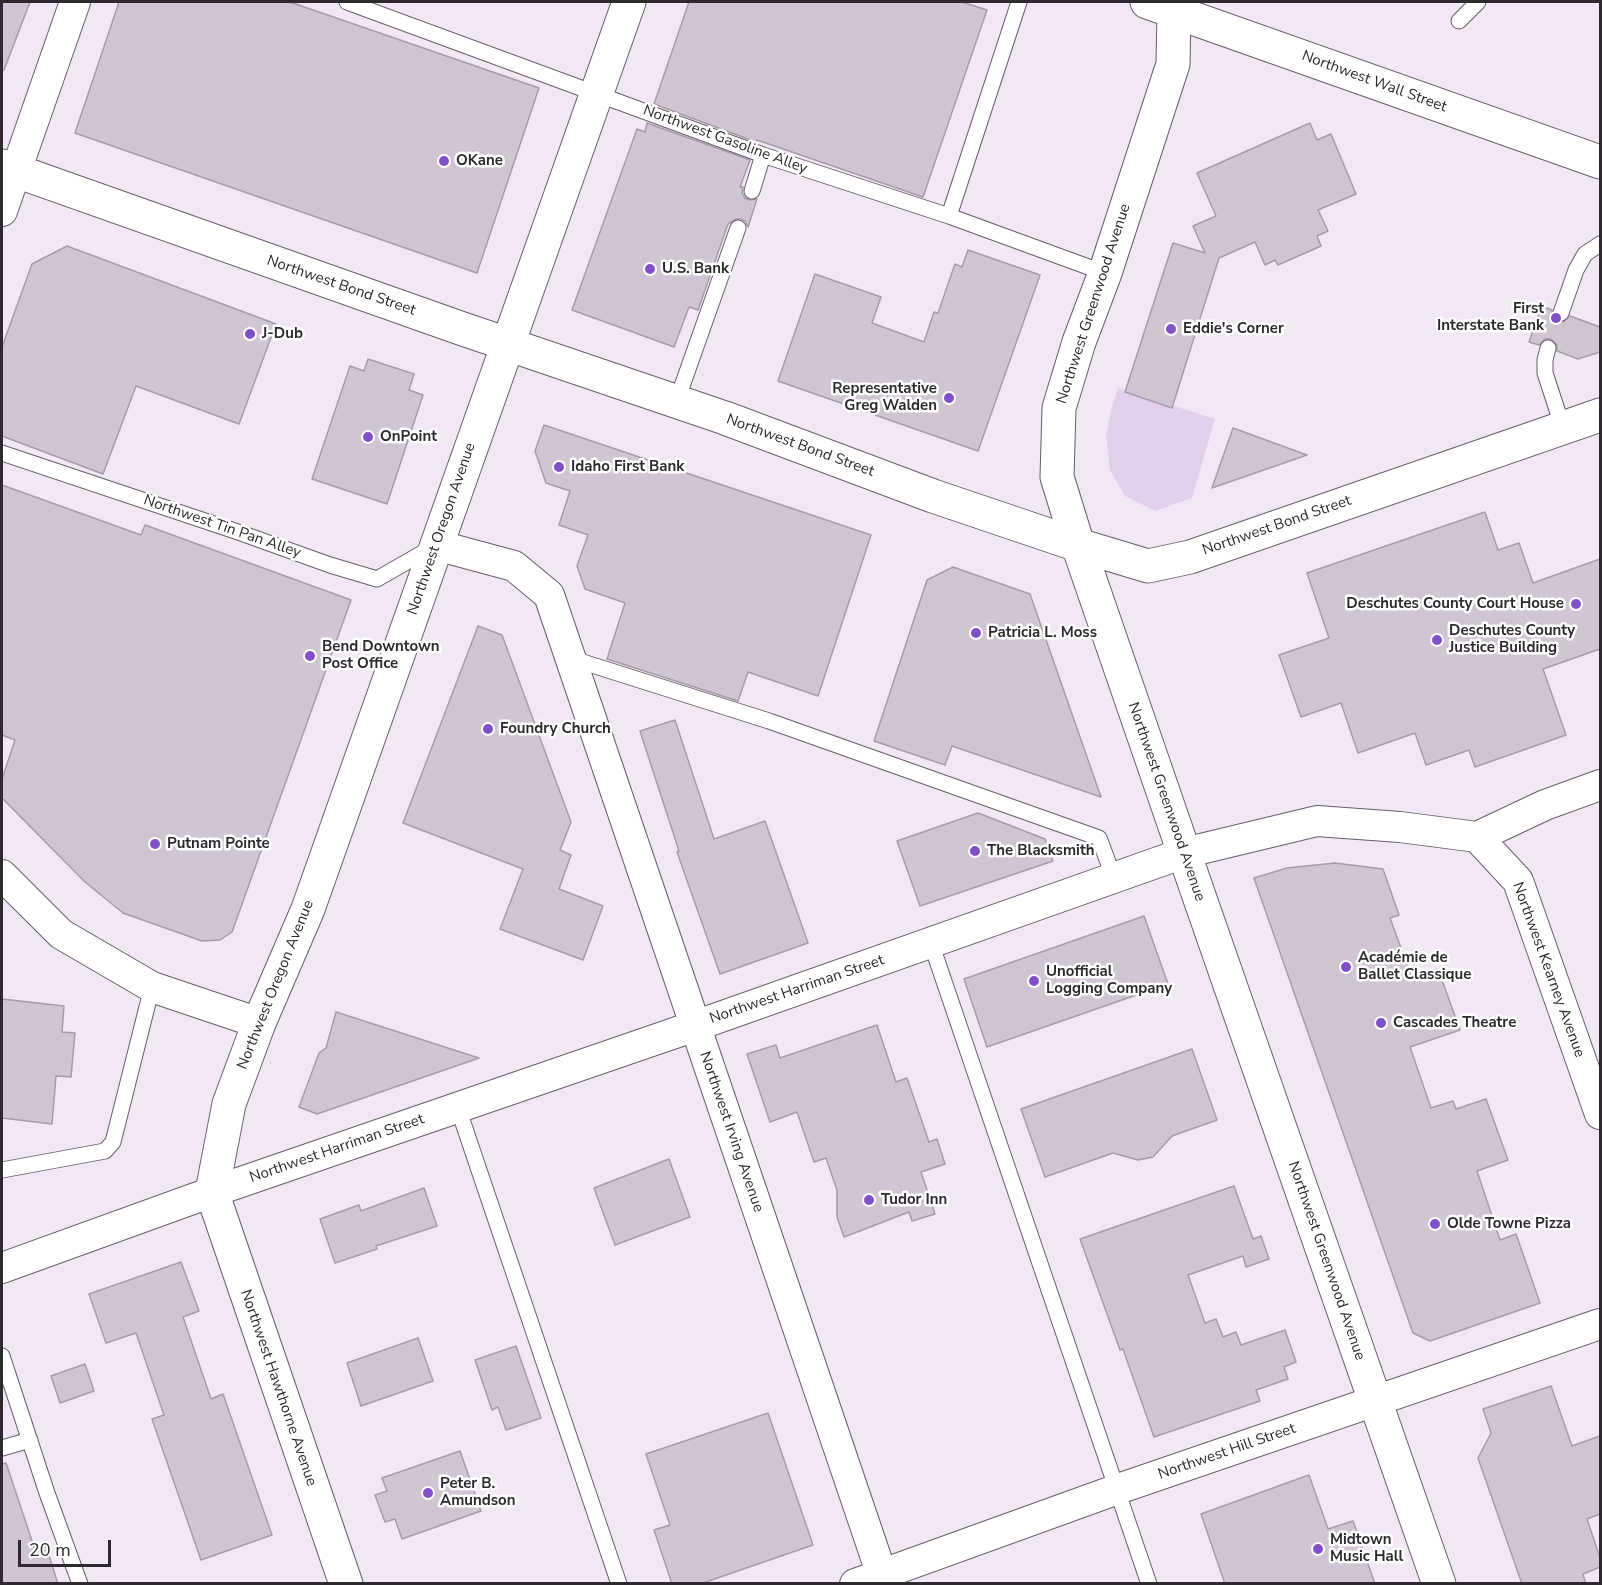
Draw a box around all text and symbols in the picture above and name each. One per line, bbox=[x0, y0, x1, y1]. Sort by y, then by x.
street label: Northwest Wall Street bbox=[1299, 47, 1449, 117]
street label: Northwest Gasoline Alley bbox=[640, 102, 810, 178]
place label: OKane bbox=[456, 152, 503, 170]
marker: OKane bbox=[437, 154, 451, 168]
street label: Northwest Greenwood Avenue bbox=[1053, 202, 1135, 406]
street label: Northwest Bond Street bbox=[264, 252, 418, 320]
place label: U.S. Bank bbox=[662, 260, 729, 278]
marker: U.S. Bank bbox=[643, 262, 657, 276]
place label: First Interstate Bank bbox=[1437, 300, 1544, 335]
marker: First Interstate Bank bbox=[1549, 311, 1563, 325]
place label: Eddie's Corner bbox=[1183, 320, 1284, 338]
marker: Eddie's Corner bbox=[1164, 322, 1178, 336]
place label: J-Dub bbox=[262, 325, 303, 343]
marker: J-Dub bbox=[243, 327, 257, 341]
place label: Representative Greg Walden bbox=[832, 380, 937, 415]
marker: Representative Greg Walden bbox=[942, 391, 956, 405]
street label: Northwest Bond Street bbox=[724, 411, 876, 481]
place label: OnPoint bbox=[380, 428, 437, 446]
marker: OnPoint bbox=[361, 430, 375, 444]
street label: Northwest Oregon Avenue bbox=[404, 441, 480, 617]
place label: Idaho First Bank bbox=[571, 458, 684, 476]
marker: Idaho First Bank bbox=[552, 460, 566, 474]
street label: Northwest Tin Pan Alley bbox=[141, 492, 303, 562]
street label: Northwest Bond Street bbox=[1200, 492, 1354, 560]
place label: Deschutes County Court House bbox=[1346, 595, 1564, 613]
marker: Deschutes County Court House bbox=[1569, 597, 1583, 611]
place label: Deschutes County Justice Building bbox=[1449, 622, 1575, 657]
place label: Patricia L. Moss bbox=[988, 624, 1097, 642]
marker: Patricia L. Moss bbox=[969, 626, 983, 640]
marker: Deschutes County Justice Building bbox=[1430, 633, 1444, 647]
place label: Bend Downtown Post Office bbox=[322, 638, 440, 673]
marker: Bend Downtown Post Office bbox=[303, 649, 317, 663]
street label: Northwest Greenwood Avenue bbox=[1123, 700, 1209, 904]
place label: Foundry Church bbox=[500, 720, 611, 738]
marker: Foundry Church bbox=[481, 722, 495, 736]
place label: Putnam Pointe bbox=[167, 835, 270, 853]
marker: Putnam Pointe bbox=[148, 837, 162, 851]
place label: The Blacksmith bbox=[987, 842, 1094, 860]
marker: The Blacksmith bbox=[968, 844, 982, 858]
street label: Northwest Kearney Avenue bbox=[1508, 880, 1588, 1060]
street label: Northwest Oregon Avenue bbox=[234, 898, 318, 1072]
place label: Académie de Ballet Classique bbox=[1358, 949, 1471, 984]
street label: Northwest Harriman Street bbox=[707, 952, 887, 1028]
marker: Académie de Ballet Classique bbox=[1339, 960, 1353, 974]
place label: Unofficial Logging Company bbox=[1046, 963, 1172, 998]
marker: Unofficial Logging Company bbox=[1027, 974, 1041, 988]
place label: Cascades Theatre bbox=[1393, 1014, 1516, 1032]
marker: Cascades Theatre bbox=[1374, 1016, 1388, 1030]
street label: Northwest Irving Avenue bbox=[695, 1049, 767, 1215]
street label: Northwest Harriman Street bbox=[247, 1111, 427, 1187]
street label: Northwest Greenwood Avenue bbox=[1283, 1159, 1369, 1363]
place label: Tudor Inn bbox=[881, 1191, 947, 1209]
marker: Tudor Inn bbox=[862, 1193, 876, 1207]
place label: Olde Towne Pizza bbox=[1447, 1215, 1571, 1233]
marker: Olde Towne Pizza bbox=[1428, 1217, 1442, 1231]
street label: Northwest Hawthorne Avenue bbox=[236, 1287, 320, 1489]
street label: Northwest Hill Street bbox=[1156, 1420, 1298, 1484]
place label: Peter B. Amundson bbox=[440, 1475, 516, 1510]
marker: Peter B. Amundson bbox=[421, 1486, 435, 1500]
scale bar bbox=[21, 1528, 114, 1566]
place label: Midtown Music Hall bbox=[1330, 1531, 1403, 1566]
text: 20 m bbox=[29, 1538, 71, 1562]
marker: Midtown Music Hall bbox=[1311, 1542, 1325, 1556]

